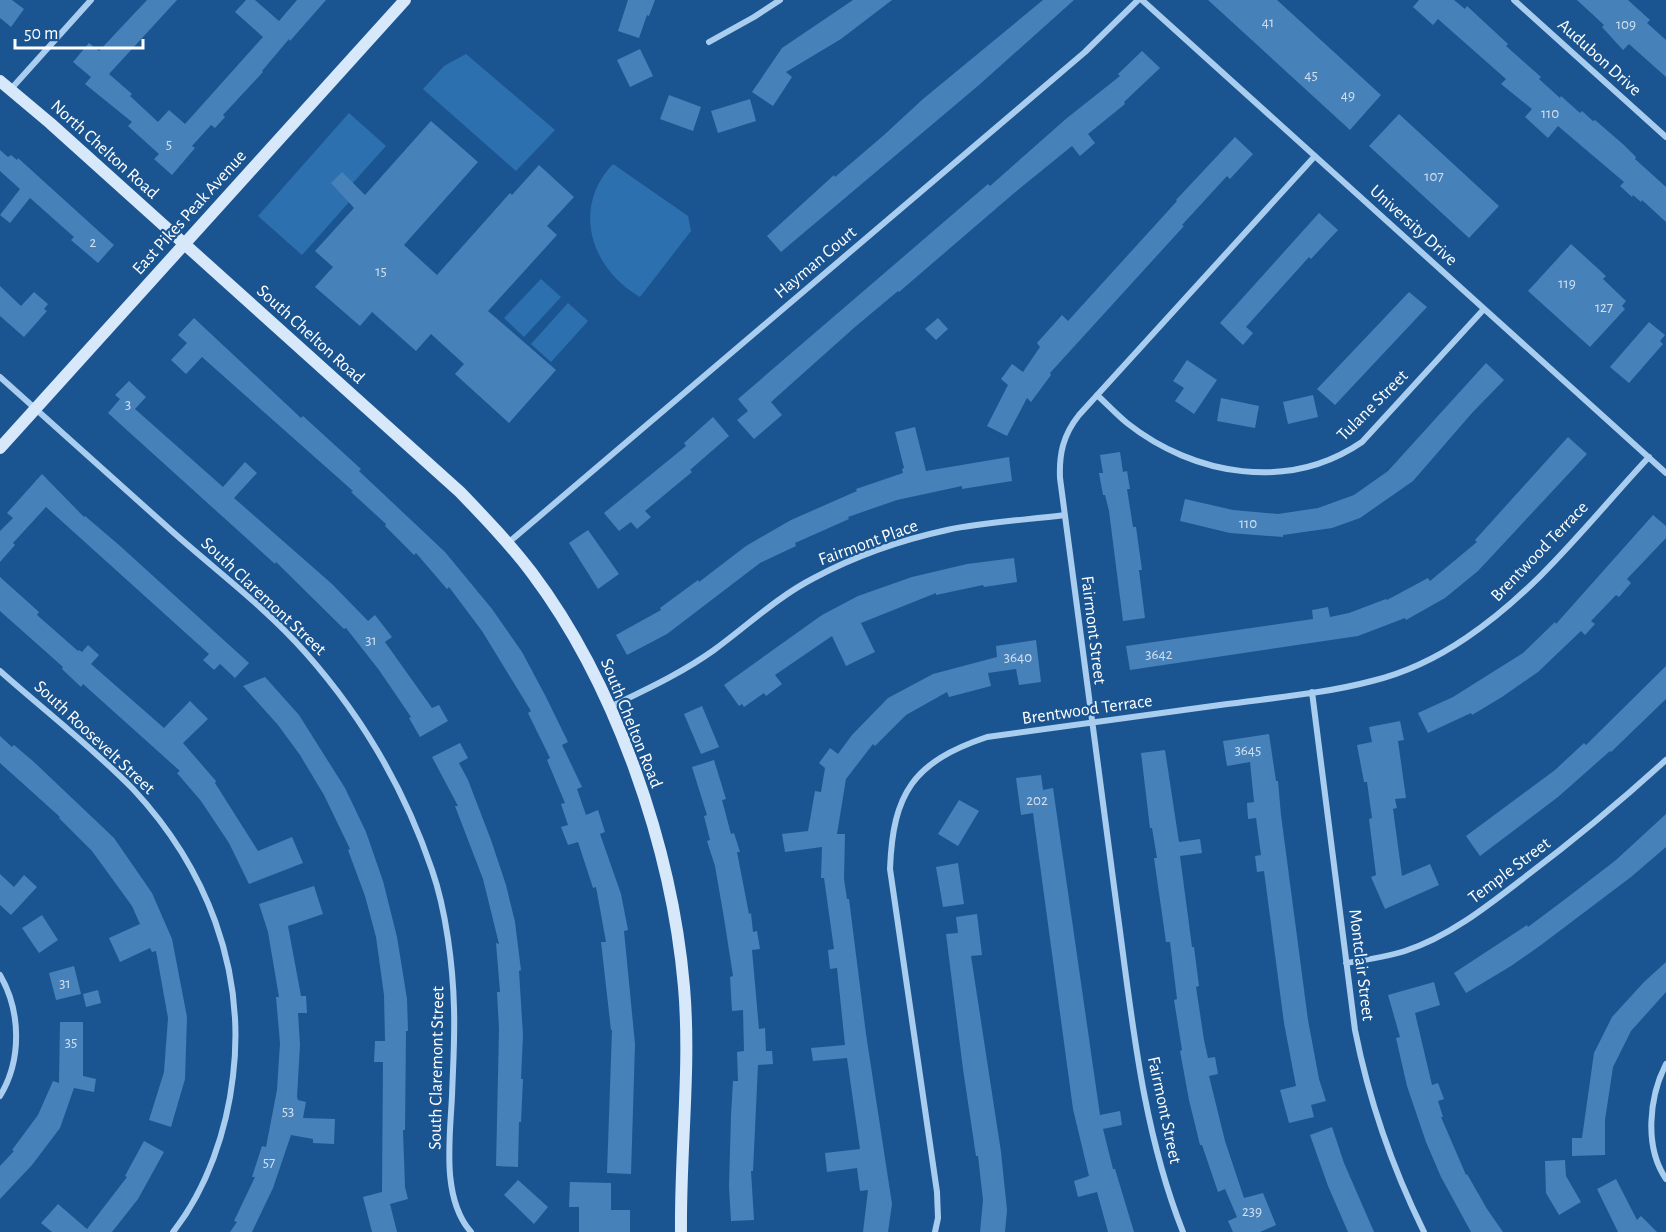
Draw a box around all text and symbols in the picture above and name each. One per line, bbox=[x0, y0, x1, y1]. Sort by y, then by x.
scale bar bbox=[15, 12, 142, 50]
house number: 41 bbox=[1262, 15, 1274, 30]
street label: Audubon Drive bbox=[1554, 16, 1644, 100]
house number: 109 bbox=[1616, 17, 1636, 32]
text: 50 m bbox=[24, 25, 58, 43]
house number: 45 bbox=[1304, 68, 1318, 83]
house number: 49 bbox=[1341, 88, 1355, 103]
street label: North Chelton Road bbox=[47, 97, 162, 203]
house number: 110 bbox=[1541, 106, 1559, 121]
house number: 5 bbox=[166, 137, 172, 152]
street label: East Pikes Peak Avenue bbox=[129, 147, 250, 278]
house number: 107 bbox=[1424, 169, 1444, 184]
street label: University Drive bbox=[1366, 182, 1461, 270]
street label: Hayman Court bbox=[771, 223, 860, 302]
house number: 2 bbox=[90, 235, 97, 250]
house number: 15 bbox=[375, 264, 387, 279]
house number: 119 bbox=[1558, 276, 1576, 291]
street label: South Chelton Road bbox=[253, 282, 368, 388]
house number: 127 bbox=[1595, 300, 1613, 315]
street label: Tulane Street bbox=[1334, 367, 1412, 445]
house number: 3 bbox=[125, 397, 131, 412]
street label: Brentwood Terrace bbox=[1488, 498, 1592, 605]
house number: 110 bbox=[1239, 516, 1257, 531]
street label: Fairmont Place bbox=[816, 517, 920, 569]
street label: South Claremont Street bbox=[197, 534, 329, 659]
street label: Fairmont Street bbox=[1077, 575, 1109, 686]
house number: 31 bbox=[365, 633, 377, 648]
house number: 3642 bbox=[1145, 647, 1173, 662]
house number: 3640 bbox=[1004, 650, 1032, 665]
street label: South Chelton Road bbox=[597, 656, 665, 791]
street label: South Roosevelt Street bbox=[31, 677, 158, 798]
street label: Brentwood Terrace bbox=[1021, 692, 1153, 728]
house number: 3645 bbox=[1235, 743, 1261, 758]
house number: 202 bbox=[1026, 793, 1048, 808]
street label: Temple Street bbox=[1465, 834, 1554, 907]
street label: Montclair Street bbox=[1345, 908, 1377, 1022]
house number: 31 bbox=[59, 976, 71, 991]
street label: South Claremont Street bbox=[427, 986, 447, 1150]
house number: 35 bbox=[65, 1035, 77, 1050]
street label: Fairmont Street bbox=[1144, 1055, 1184, 1166]
house number: 53 bbox=[282, 1104, 294, 1119]
house number: 57 bbox=[263, 1155, 275, 1170]
house number: 239 bbox=[1242, 1204, 1262, 1219]

